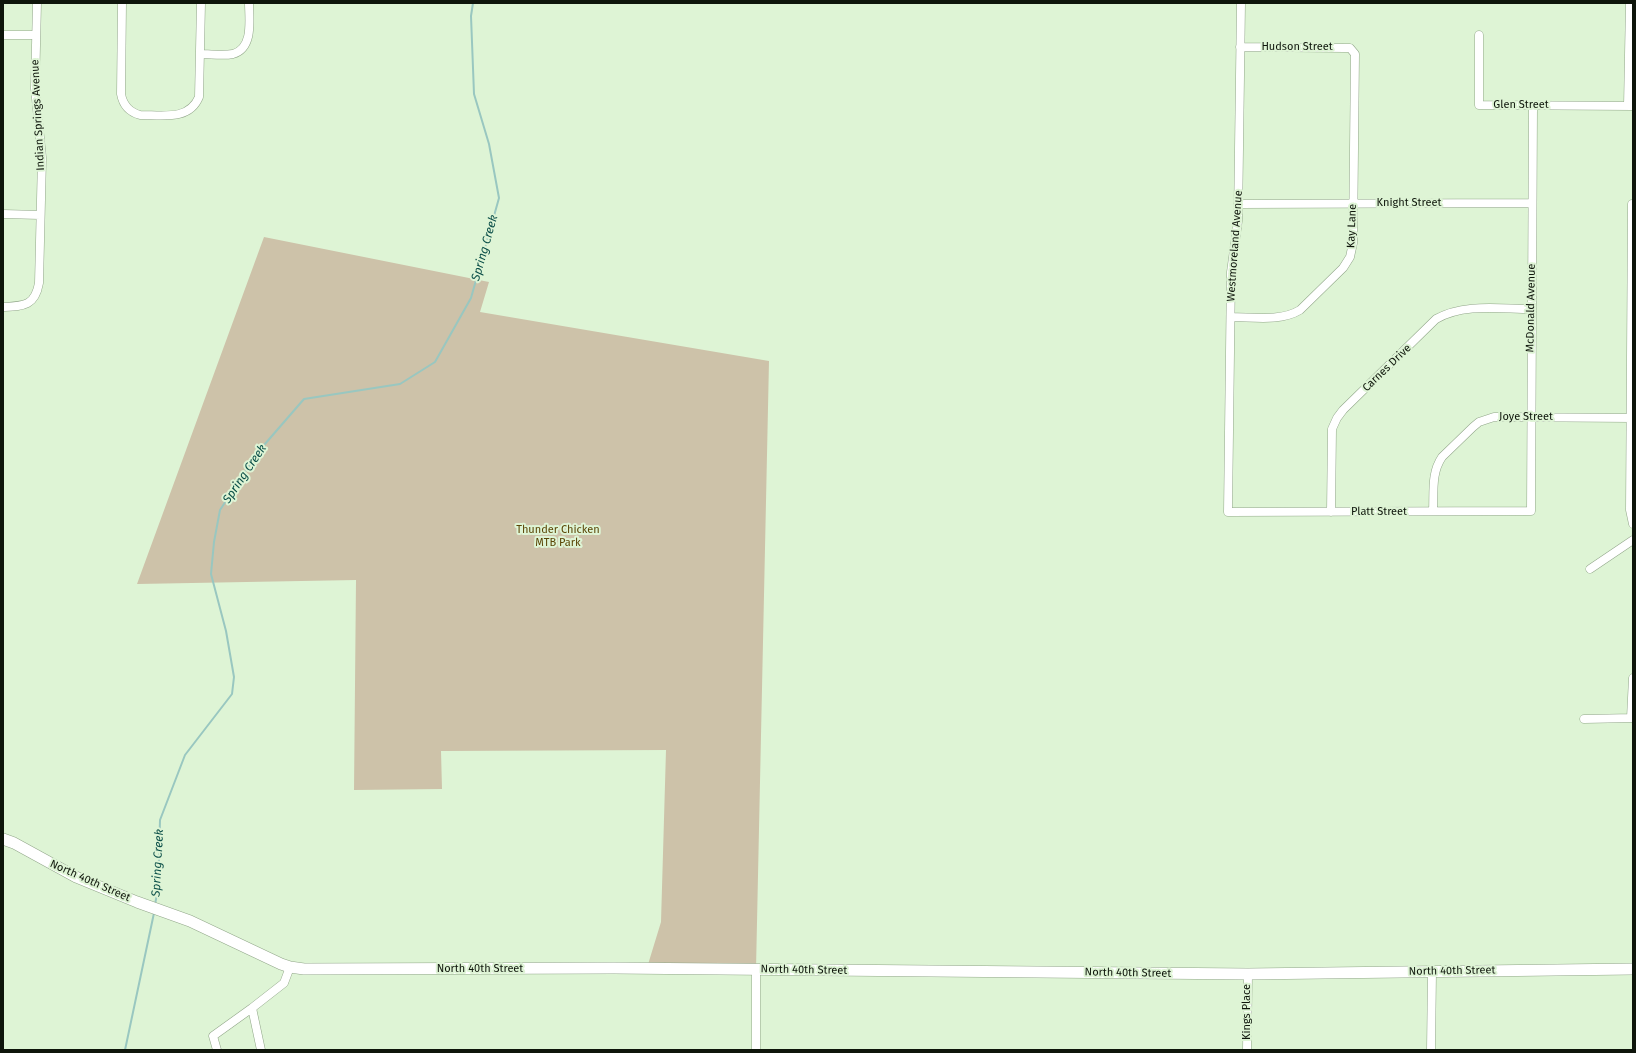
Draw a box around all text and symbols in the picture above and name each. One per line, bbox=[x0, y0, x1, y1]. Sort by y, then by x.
street label: Hudson Street bbox=[1261, 40, 1333, 54]
street label: Indian Springs Avenue bbox=[28, 59, 48, 171]
street label: Glen Street bbox=[1493, 98, 1549, 112]
street label: Westmoreland Avenue bbox=[1225, 190, 1245, 302]
street label: Knight Street bbox=[1377, 196, 1441, 210]
street label: Kay Lane bbox=[1345, 204, 1359, 248]
water label: Spring Creek bbox=[469, 213, 501, 283]
street label: McDonald Avenue bbox=[1524, 263, 1538, 353]
street label: Carnes Drive bbox=[1360, 342, 1414, 394]
street label: Joye Street bbox=[1499, 410, 1553, 424]
water label: Spring Creek bbox=[220, 442, 270, 506]
street label: Platt Street bbox=[1351, 505, 1407, 519]
park label: Thunder Chicken MTB Park bbox=[516, 523, 600, 549]
water label: Spring Creek bbox=[149, 829, 167, 897]
street label: North 40th Street bbox=[48, 857, 132, 905]
street label: North 40th Street bbox=[437, 962, 523, 976]
street label: North 40th Street bbox=[761, 963, 847, 977]
street label: North 40th Street bbox=[1409, 964, 1495, 978]
street label: North 40th Street bbox=[1085, 966, 1171, 980]
street label: Kings Place bbox=[1240, 984, 1254, 1040]

